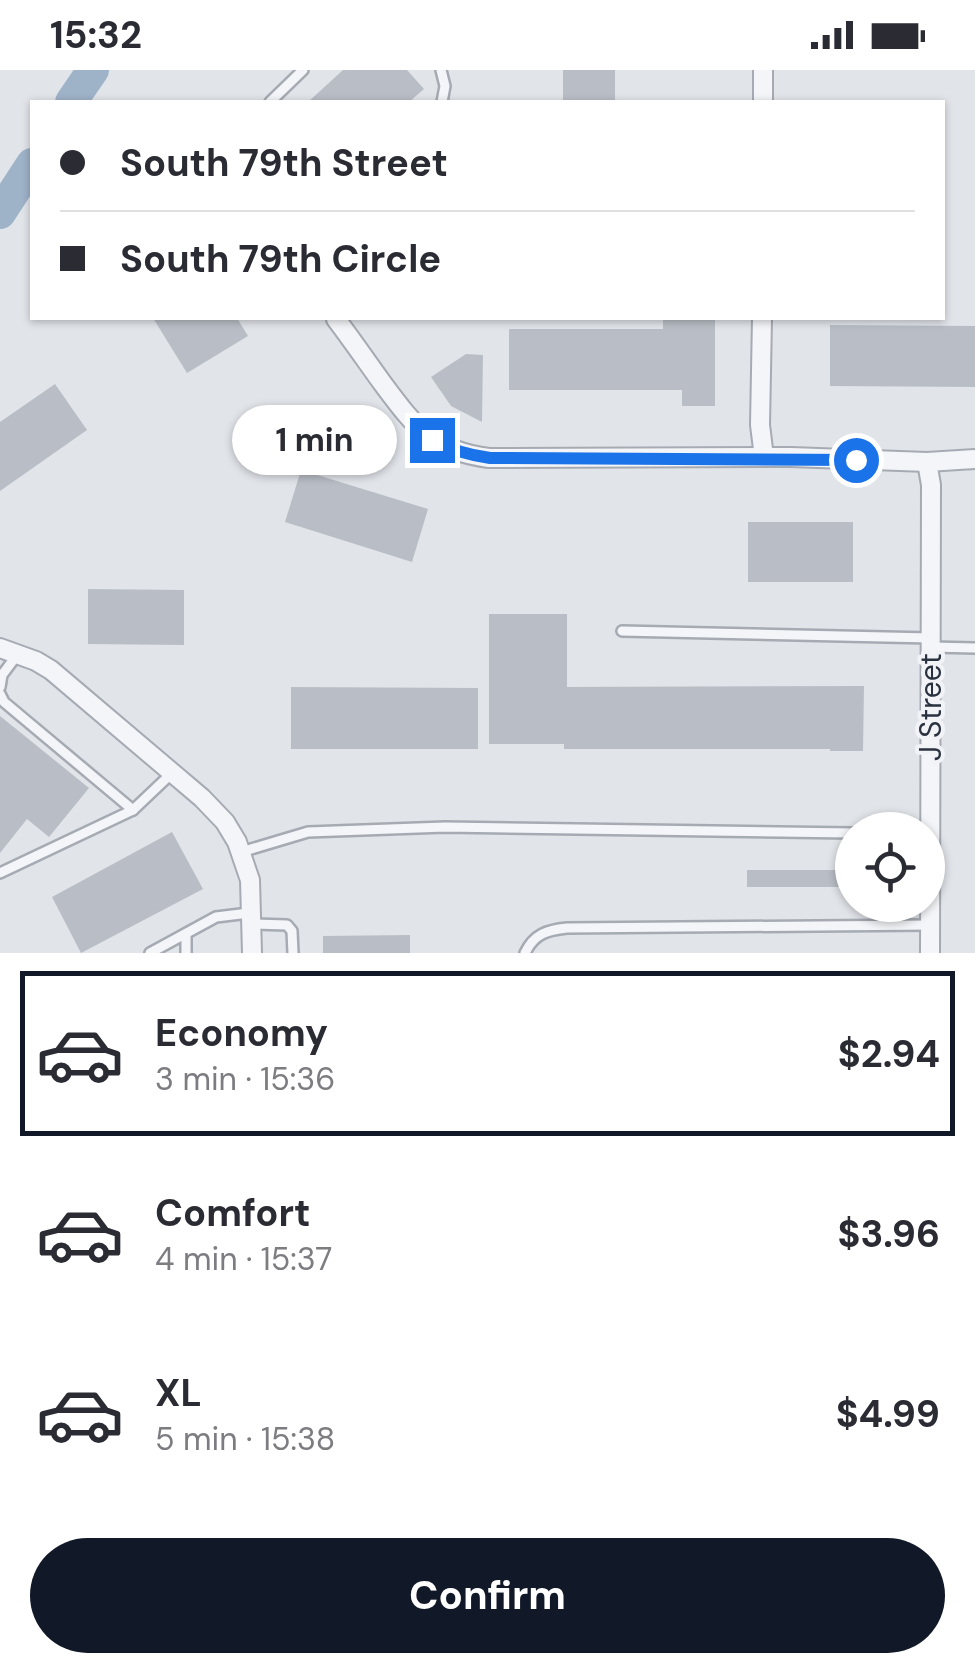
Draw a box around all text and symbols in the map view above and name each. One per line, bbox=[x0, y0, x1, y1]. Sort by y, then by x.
text: 15:32 bbox=[50, 10, 142, 60]
text: South 79th Street bbox=[120, 138, 448, 188]
text: South 79th Circle bbox=[120, 234, 441, 284]
callout: 1 min bbox=[232, 405, 397, 475]
route end bbox=[410, 418, 455, 463]
text: 1 min bbox=[276, 419, 353, 461]
route start bbox=[834, 438, 879, 483]
street label: J Street bbox=[911, 653, 950, 761]
map controls bbox=[835, 812, 945, 922]
button: locate bbox=[835, 812, 945, 922]
text: Economy bbox=[155, 1008, 328, 1058]
icon: car bbox=[35, 1009, 125, 1099]
text: $2.94 bbox=[838, 1029, 940, 1079]
text: 3 min · 15:36 bbox=[155, 1058, 335, 1100]
text: Comfort bbox=[155, 1188, 311, 1238]
icon: car bbox=[35, 1189, 125, 1279]
text: $3.96 bbox=[837, 1209, 940, 1259]
text: 4 min · 15:37 bbox=[155, 1238, 332, 1280]
text: XL bbox=[155, 1368, 202, 1418]
icon: car bbox=[35, 1369, 125, 1459]
text: $4.99 bbox=[836, 1389, 940, 1439]
text: 5 min · 15:38 bbox=[155, 1418, 335, 1460]
button: Confirm bbox=[30, 1538, 945, 1653]

